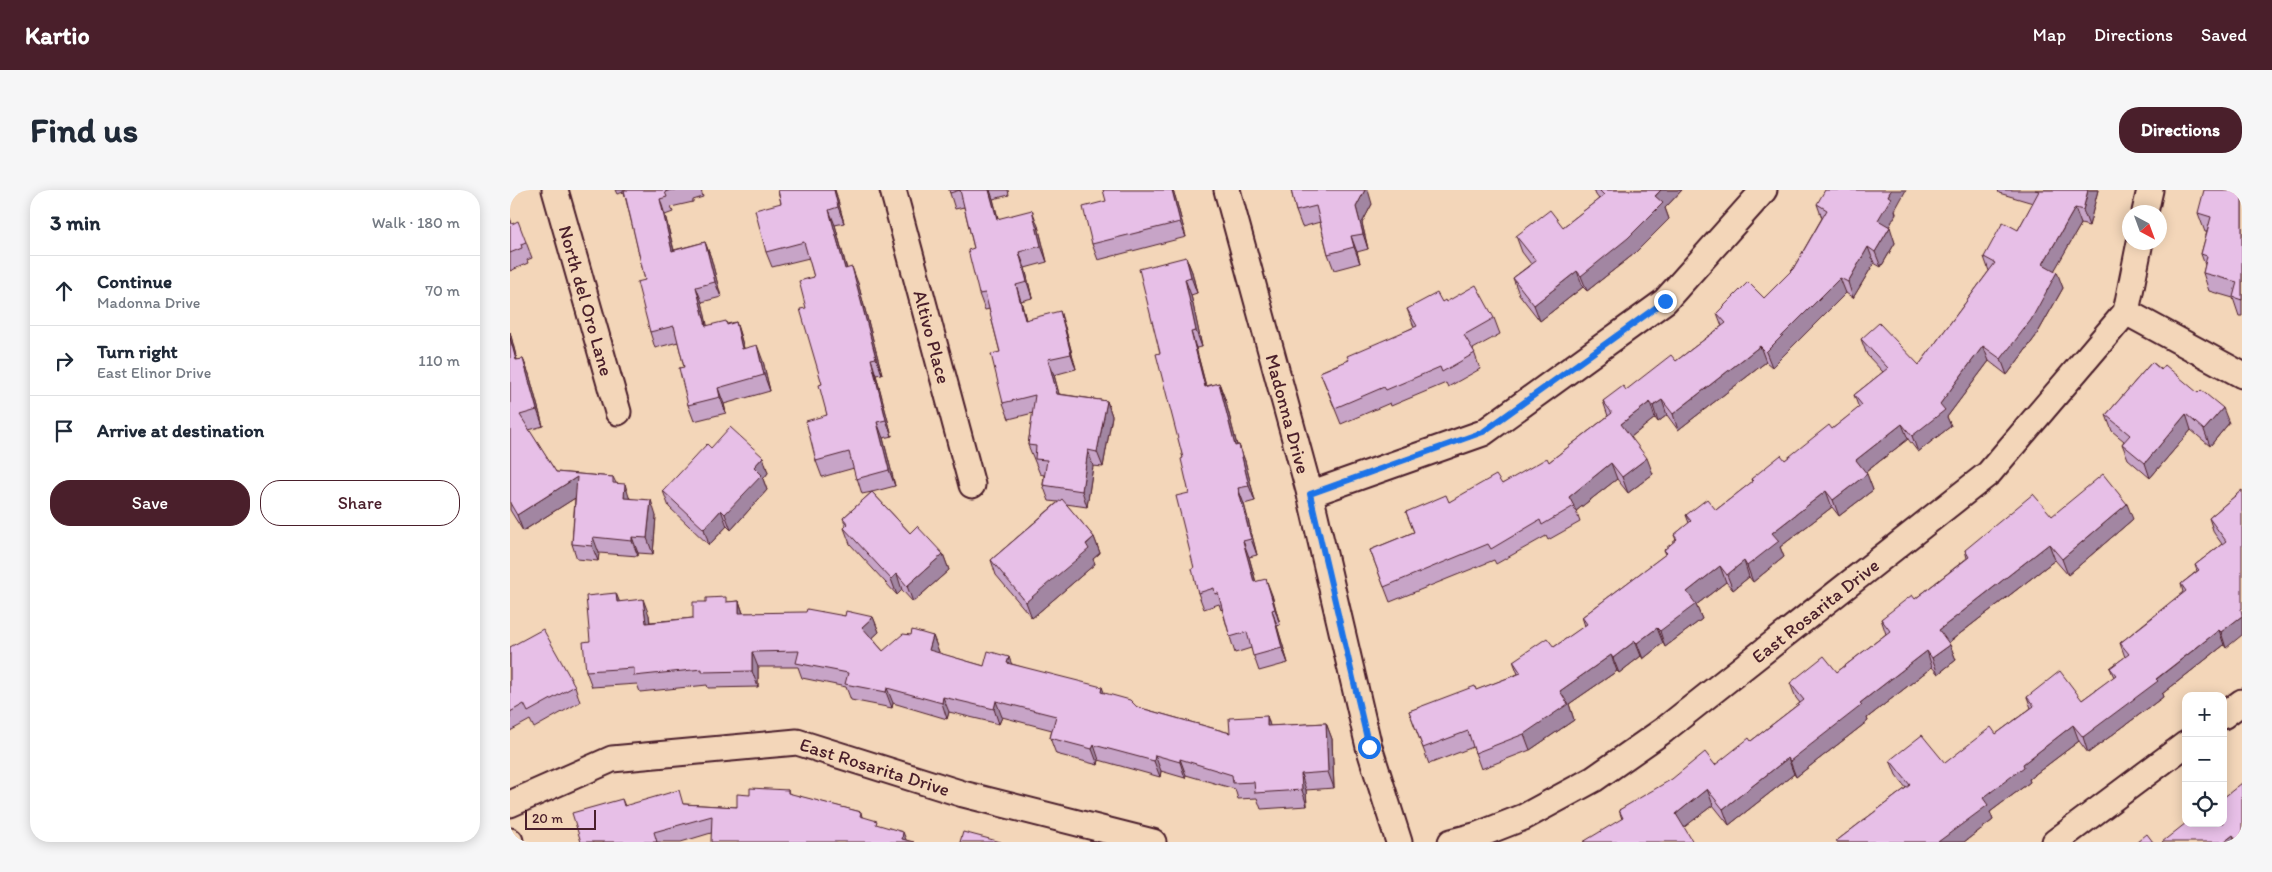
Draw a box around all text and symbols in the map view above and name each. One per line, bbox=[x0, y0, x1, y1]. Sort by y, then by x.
text: Kartio bbox=[25, 21, 90, 50]
text: Map bbox=[2033, 24, 2066, 46]
text: Directions bbox=[2094, 24, 2173, 46]
text: Saved bbox=[2201, 24, 2247, 46]
button: Directions bbox=[2119, 107, 2242, 153]
text: Find us bbox=[30, 109, 138, 151]
north arrow bbox=[2122, 205, 2167, 250]
text: 3 min bbox=[50, 210, 100, 235]
text: Walk · 180 m bbox=[372, 213, 460, 232]
street label: North del Oro Lane bbox=[554, 223, 618, 379]
text: Continue bbox=[97, 270, 172, 293]
icon: ahead bbox=[50, 277, 78, 305]
text: 70 m bbox=[425, 281, 460, 300]
street label: Altivo Place bbox=[908, 288, 955, 386]
route end bbox=[1654, 290, 1677, 313]
text: Madonna Drive bbox=[97, 293, 200, 312]
text: Turn right bbox=[97, 340, 178, 363]
icon: right bbox=[50, 347, 78, 375]
text: 110 m bbox=[418, 351, 460, 370]
street label: Madonna Drive bbox=[1260, 352, 1315, 476]
text: East Elinor Drive bbox=[97, 363, 211, 382]
icon: arrive bbox=[50, 417, 78, 445]
text: Arrive at destination bbox=[97, 419, 264, 442]
button: Save bbox=[50, 480, 250, 526]
button: Share bbox=[260, 480, 460, 526]
street label: East Rosarita Drive bbox=[1747, 554, 1884, 668]
map controls bbox=[2182, 692, 2227, 827]
button: + bbox=[2182, 692, 2227, 737]
street label: East Rosarita Drive bbox=[797, 733, 953, 801]
route start bbox=[1358, 736, 1381, 759]
button: − bbox=[2182, 737, 2227, 782]
button: locate bbox=[2182, 782, 2227, 827]
scale bar bbox=[525, 807, 596, 830]
text: 20 m bbox=[532, 810, 563, 827]

